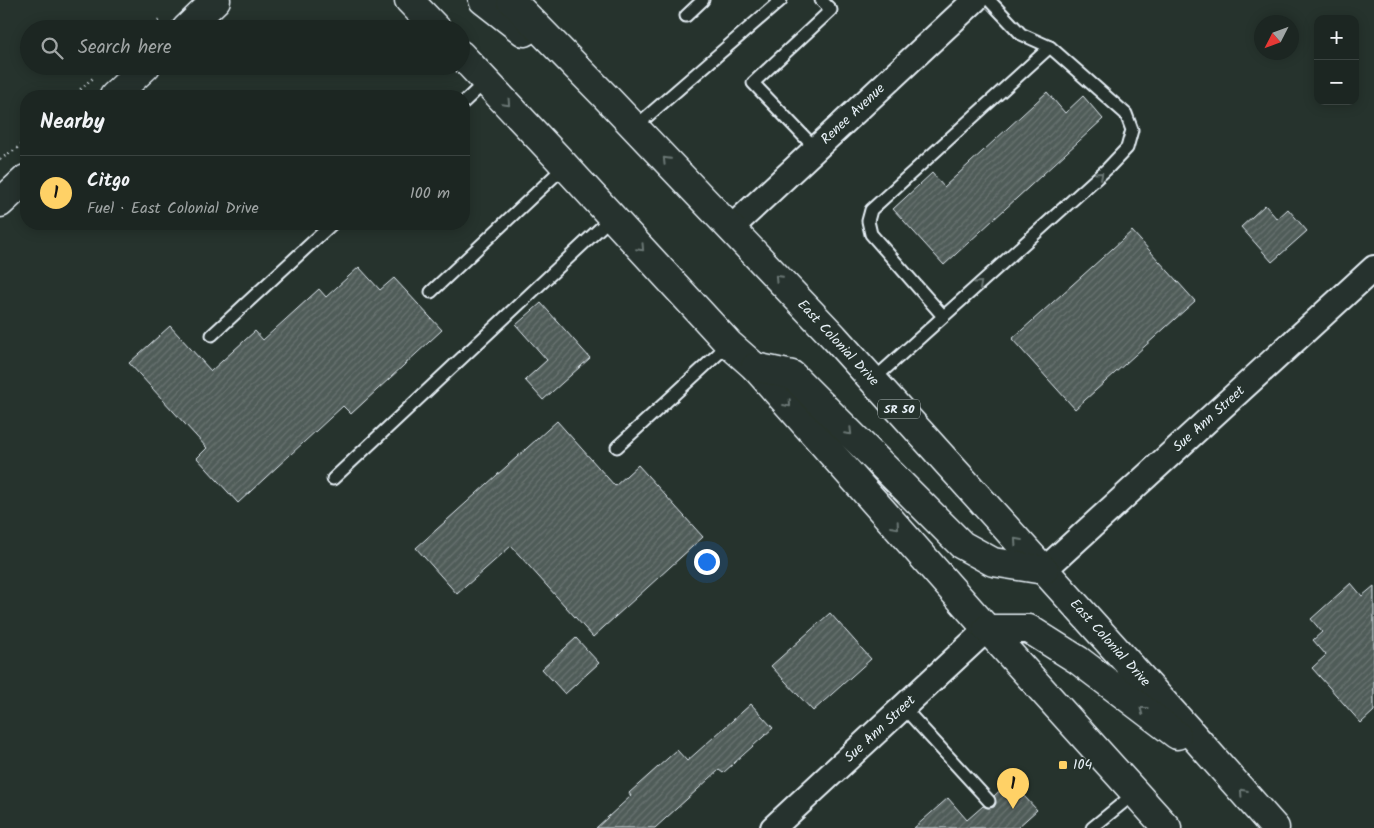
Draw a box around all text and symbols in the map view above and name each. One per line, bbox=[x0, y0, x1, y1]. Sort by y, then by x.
north arrow bbox=[1254, 15, 1299, 60]
map controls bbox=[1314, 15, 1359, 105]
button: + bbox=[1314, 15, 1359, 60]
search box bbox=[20, 20, 470, 75]
text: Search here bbox=[78, 33, 172, 63]
icon: search bbox=[38, 34, 66, 62]
button: − bbox=[1314, 60, 1359, 105]
street label: Renee Avenue bbox=[816, 78, 891, 150]
one-way arrow bbox=[501, 97, 510, 106]
text: Nearby bbox=[40, 106, 105, 139]
one-way arrow bbox=[663, 157, 672, 166]
text: Citgo bbox=[87, 166, 130, 196]
one-way arrow bbox=[1094, 172, 1103, 181]
text: 1 bbox=[54, 181, 58, 206]
text: 100 m bbox=[410, 181, 450, 206]
text: Fuel · East Colonial Drive bbox=[87, 196, 259, 221]
one-way arrow bbox=[635, 243, 644, 252]
one-way arrow bbox=[775, 275, 784, 284]
one-way arrow bbox=[974, 281, 983, 290]
street label: East Colonial Drive bbox=[792, 295, 885, 392]
street label: Sue Ann Street bbox=[1168, 380, 1250, 457]
one-way arrow bbox=[782, 399, 791, 408]
road number: SR 50 bbox=[878, 399, 920, 418]
one-way arrow bbox=[844, 426, 853, 435]
one-way arrow bbox=[890, 521, 899, 530]
one-way arrow bbox=[1014, 537, 1023, 546]
your location bbox=[694, 549, 720, 575]
street label: East Colonial Drive bbox=[1064, 594, 1156, 692]
street label: Sue Ann Street bbox=[839, 690, 921, 768]
one-way arrow bbox=[1140, 707, 1149, 715]
place label: 104 bbox=[1073, 754, 1092, 776]
marker: 104 bbox=[1057, 759, 1069, 771]
pin: 1 bbox=[997, 768, 1029, 809]
one-way arrow bbox=[1240, 788, 1249, 797]

